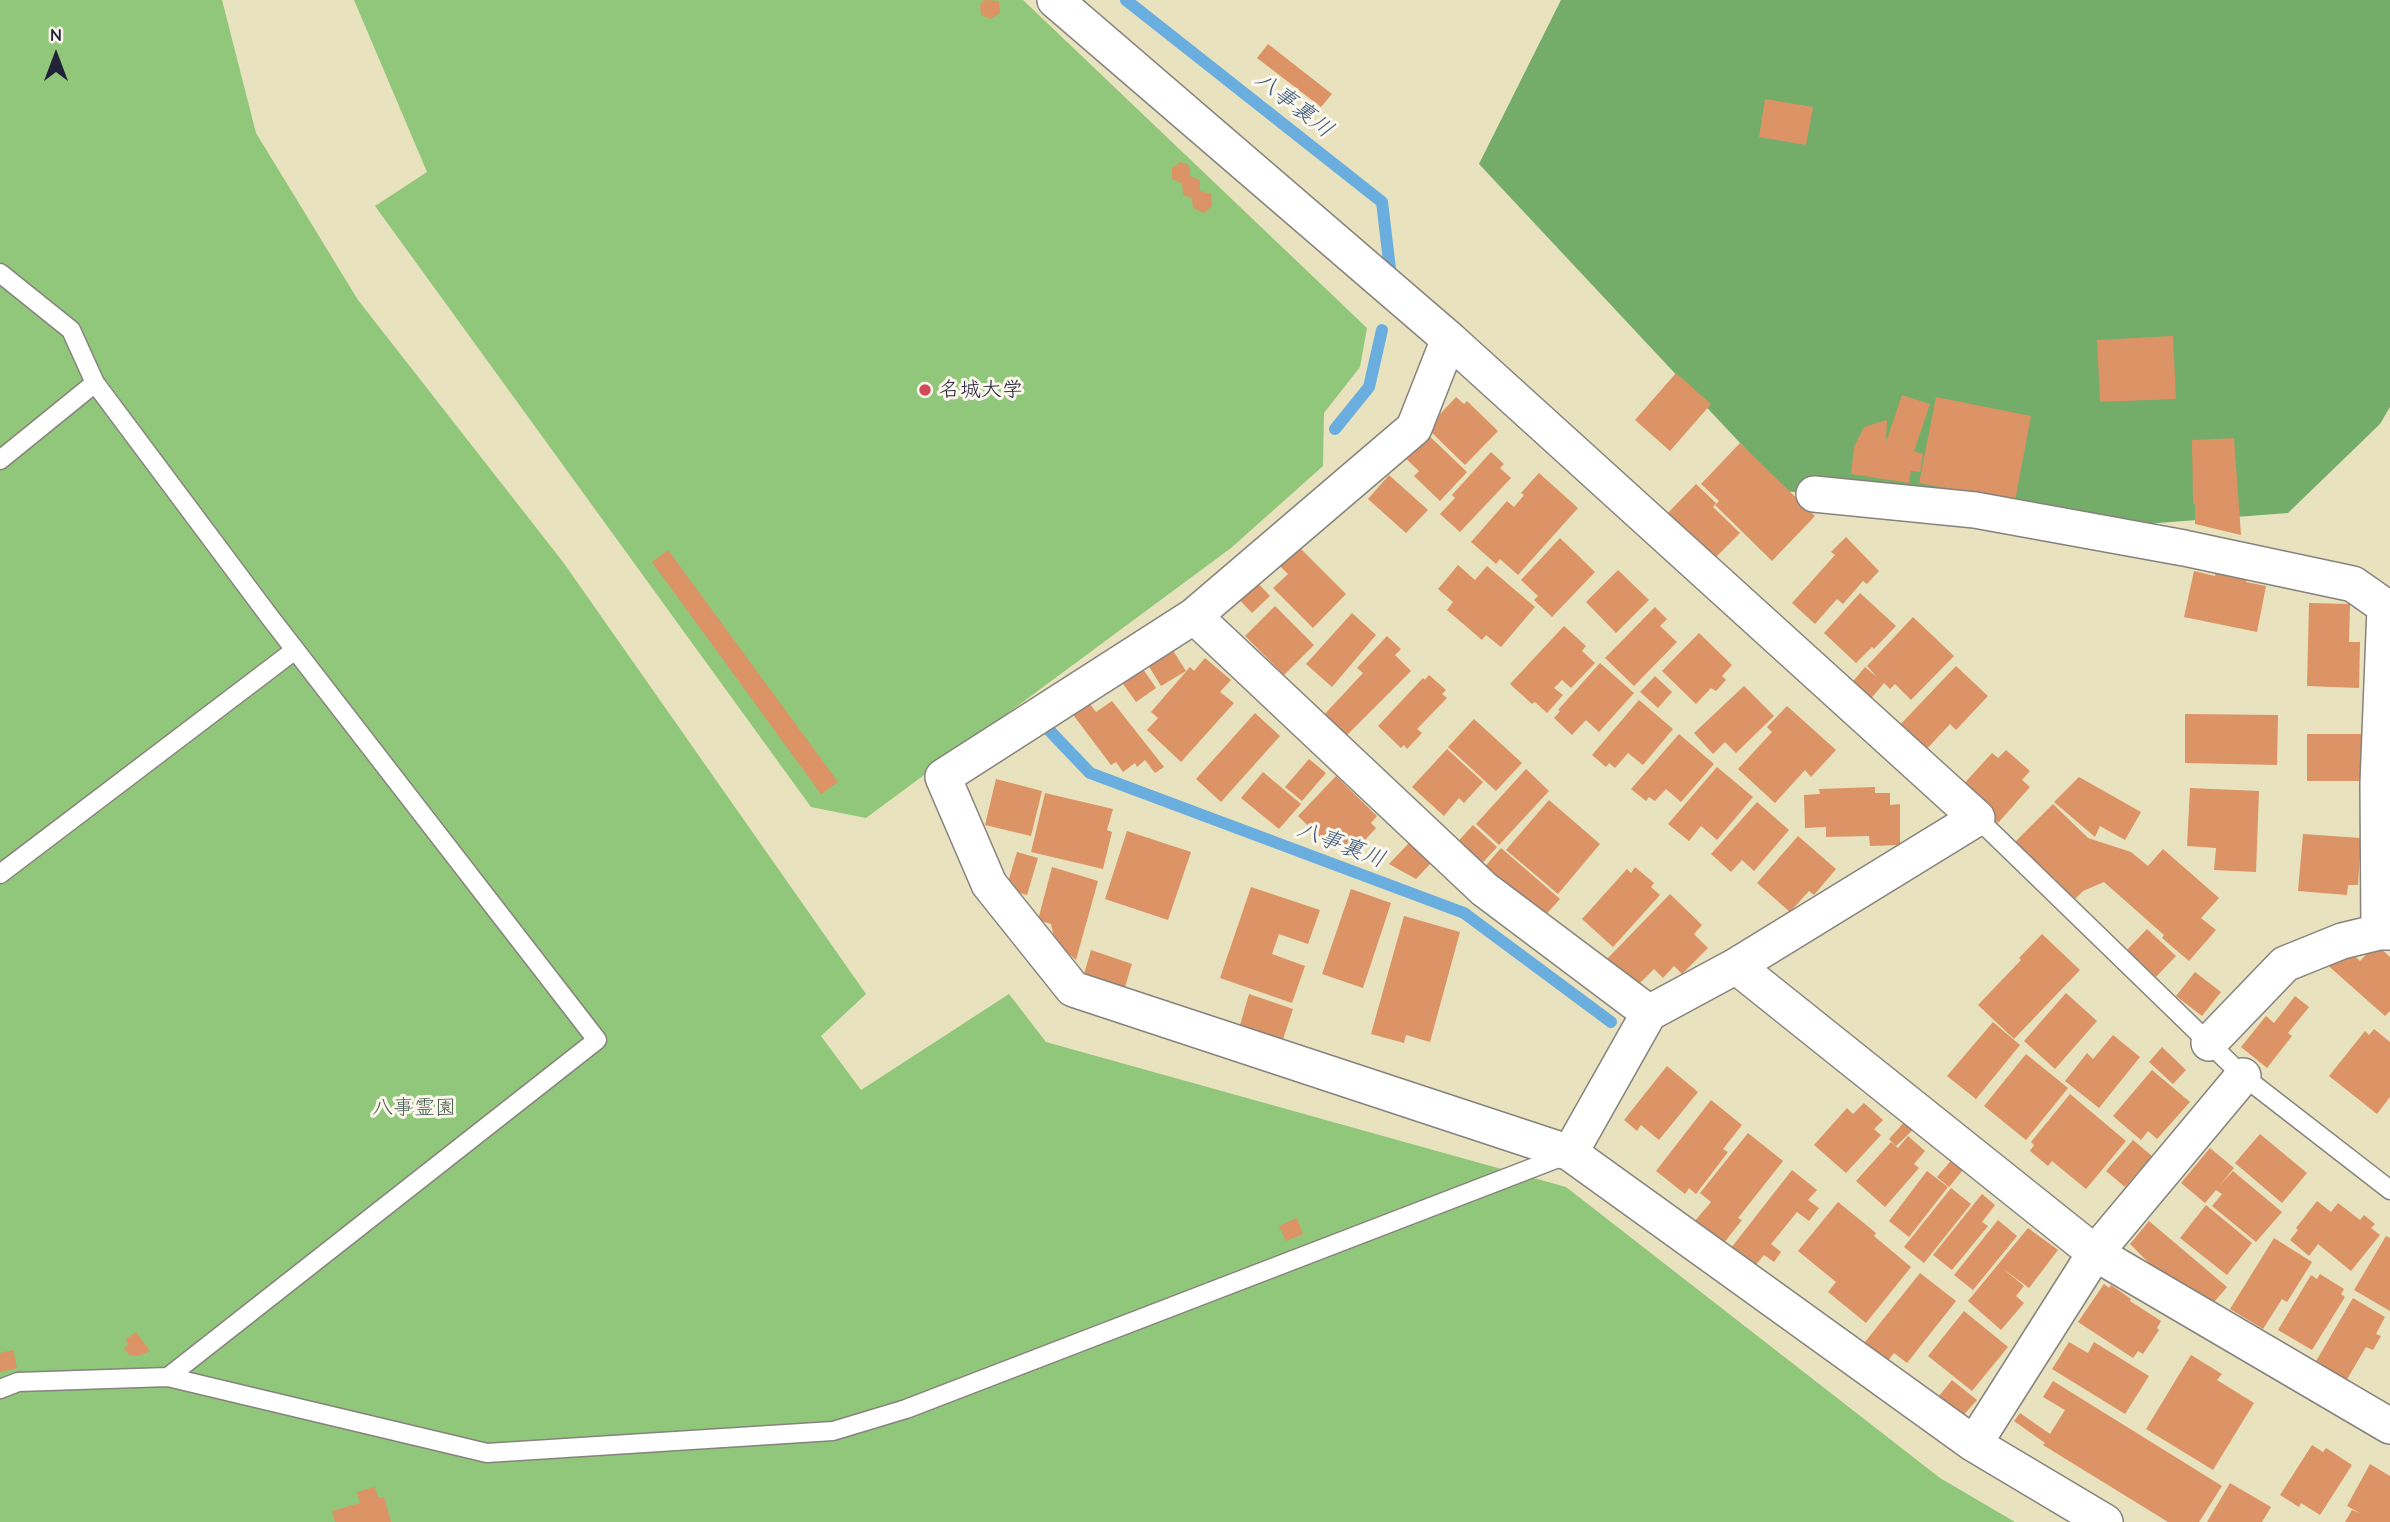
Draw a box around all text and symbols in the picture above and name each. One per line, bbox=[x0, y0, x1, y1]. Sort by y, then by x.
north arrow bbox=[21, 21, 91, 91]
text: N bbox=[50, 24, 62, 46]
water label: 八事裏川 bbox=[1249, 66, 1339, 144]
place label: 名城大学 bbox=[939, 377, 1023, 403]
marker: 名城大学 bbox=[917, 382, 933, 398]
water label: 八事裏川 bbox=[1293, 816, 1389, 874]
park label: 八事霊園 bbox=[372, 1095, 456, 1121]

